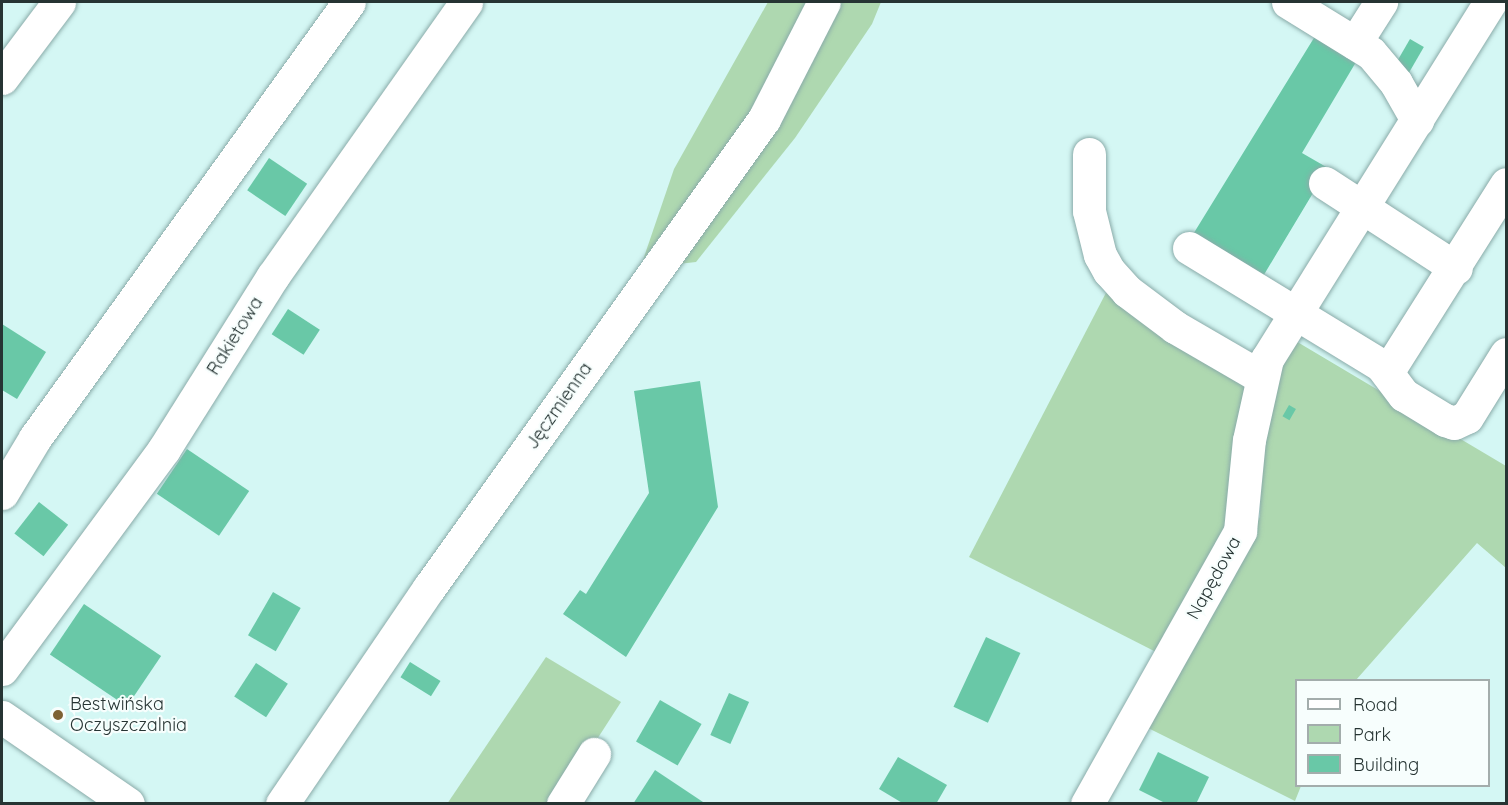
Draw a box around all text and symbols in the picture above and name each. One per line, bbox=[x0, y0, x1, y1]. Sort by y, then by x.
street label: Rakietowa bbox=[203, 293, 267, 379]
street label: Jęczmienna bbox=[521, 359, 597, 453]
street label: Napędowa bbox=[1182, 533, 1246, 623]
legend bbox=[1295, 679, 1490, 787]
text: Road bbox=[1353, 693, 1398, 716]
place label: Bestwińska Oczyszczalnia bbox=[70, 694, 187, 736]
marker: Bestwińska Oczyszczalnia bbox=[51, 708, 65, 722]
text: Park bbox=[1353, 723, 1391, 746]
text: Building bbox=[1353, 753, 1419, 776]

